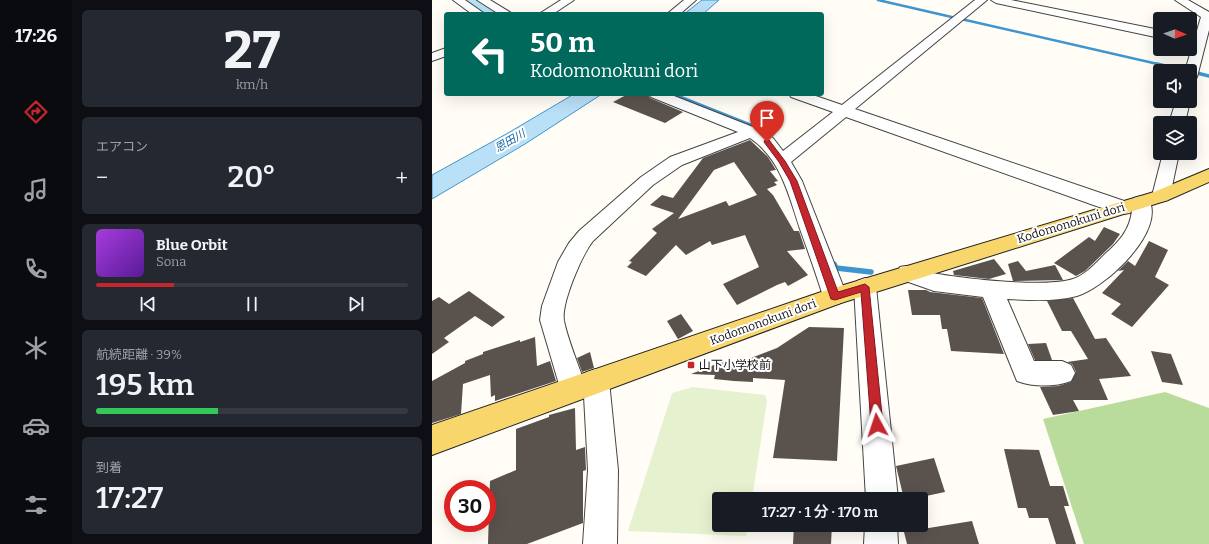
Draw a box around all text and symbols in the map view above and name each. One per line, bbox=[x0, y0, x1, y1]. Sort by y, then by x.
north arrow bbox=[1153, 12, 1197, 56]
map controls bbox=[1153, 12, 1197, 160]
text: 27 bbox=[224, 19, 281, 82]
text: 17:26 bbox=[15, 25, 57, 47]
text: 50 m bbox=[530, 26, 595, 59]
icon: left bbox=[464, 28, 516, 80]
text: Kodomonokuni dori bbox=[530, 60, 698, 82]
button: sound bbox=[1153, 64, 1197, 108]
text: km/h bbox=[236, 77, 268, 92]
icon: directions bbox=[22, 98, 50, 126]
pin bbox=[750, 101, 784, 142]
icon: arrive bbox=[756, 107, 778, 129]
button: layers bbox=[1153, 116, 1197, 160]
water label: 恩田川 bbox=[492, 127, 528, 155]
text: エアコン bbox=[96, 139, 148, 154]
text: 20° bbox=[227, 159, 276, 195]
text: − bbox=[96, 164, 108, 191]
text: + bbox=[395, 164, 408, 191]
icon: music bbox=[22, 176, 50, 204]
street label: Kodomonokuni dori bbox=[1015, 200, 1127, 246]
text: Blue Orbit bbox=[156, 236, 228, 254]
text: Sona bbox=[156, 254, 186, 269]
icon: phone bbox=[22, 255, 50, 283]
icon: previous bbox=[137, 293, 159, 315]
icon: pause bbox=[241, 293, 263, 315]
icon: next bbox=[345, 293, 367, 315]
street label: Kodomonokuni dori bbox=[708, 296, 818, 348]
icon: climate bbox=[22, 334, 50, 362]
text: 航続距離 · 39% bbox=[96, 347, 182, 362]
place label: 山下小学校前 bbox=[699, 358, 771, 372]
marker: 山下小学校前 bbox=[686, 360, 696, 370]
text: 195 km bbox=[96, 367, 194, 403]
position arrow bbox=[856, 404, 898, 446]
icon: car bbox=[22, 412, 50, 440]
text: 到着 bbox=[96, 460, 122, 475]
text: 17:27 bbox=[96, 480, 163, 516]
speed limit sign: 30 bbox=[444, 480, 496, 532]
icon: filters bbox=[22, 491, 50, 519]
text: 17:27 · 1 分 · 170 m bbox=[762, 503, 878, 521]

